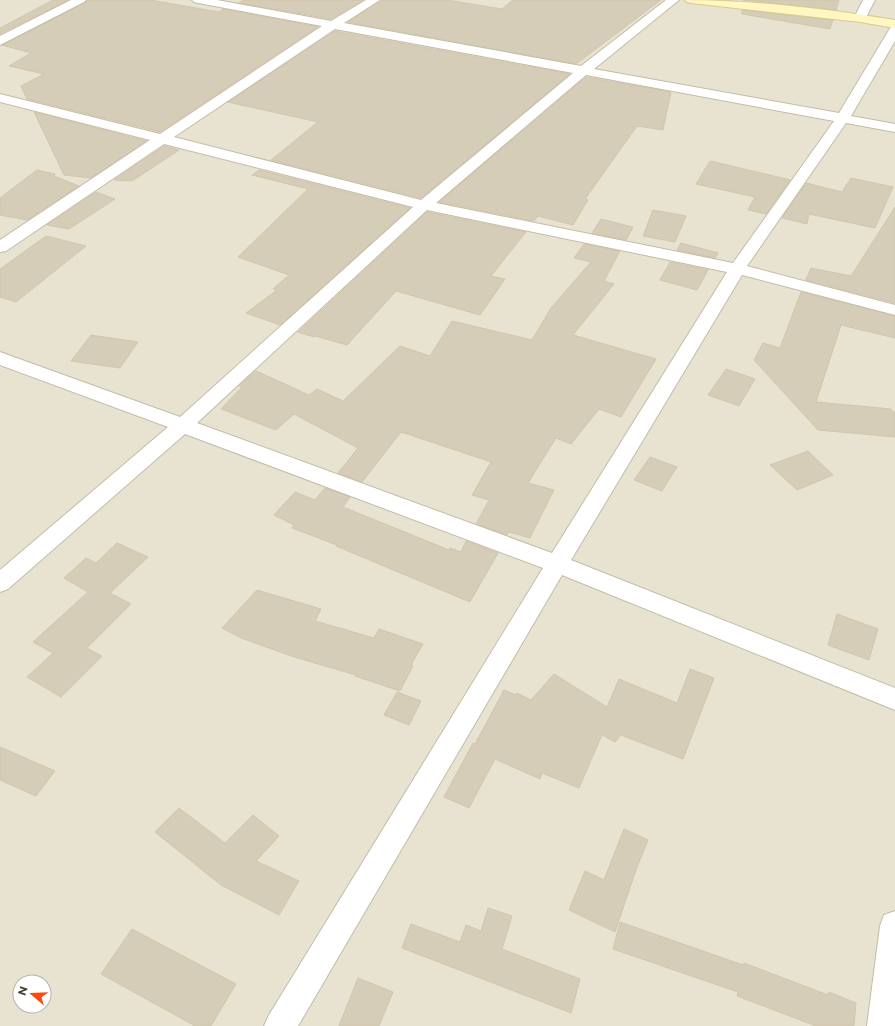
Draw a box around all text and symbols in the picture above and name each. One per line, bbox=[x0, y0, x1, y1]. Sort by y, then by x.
north arrow bbox=[12, 974, 52, 1014]
text: N bbox=[14, 984, 31, 997]

